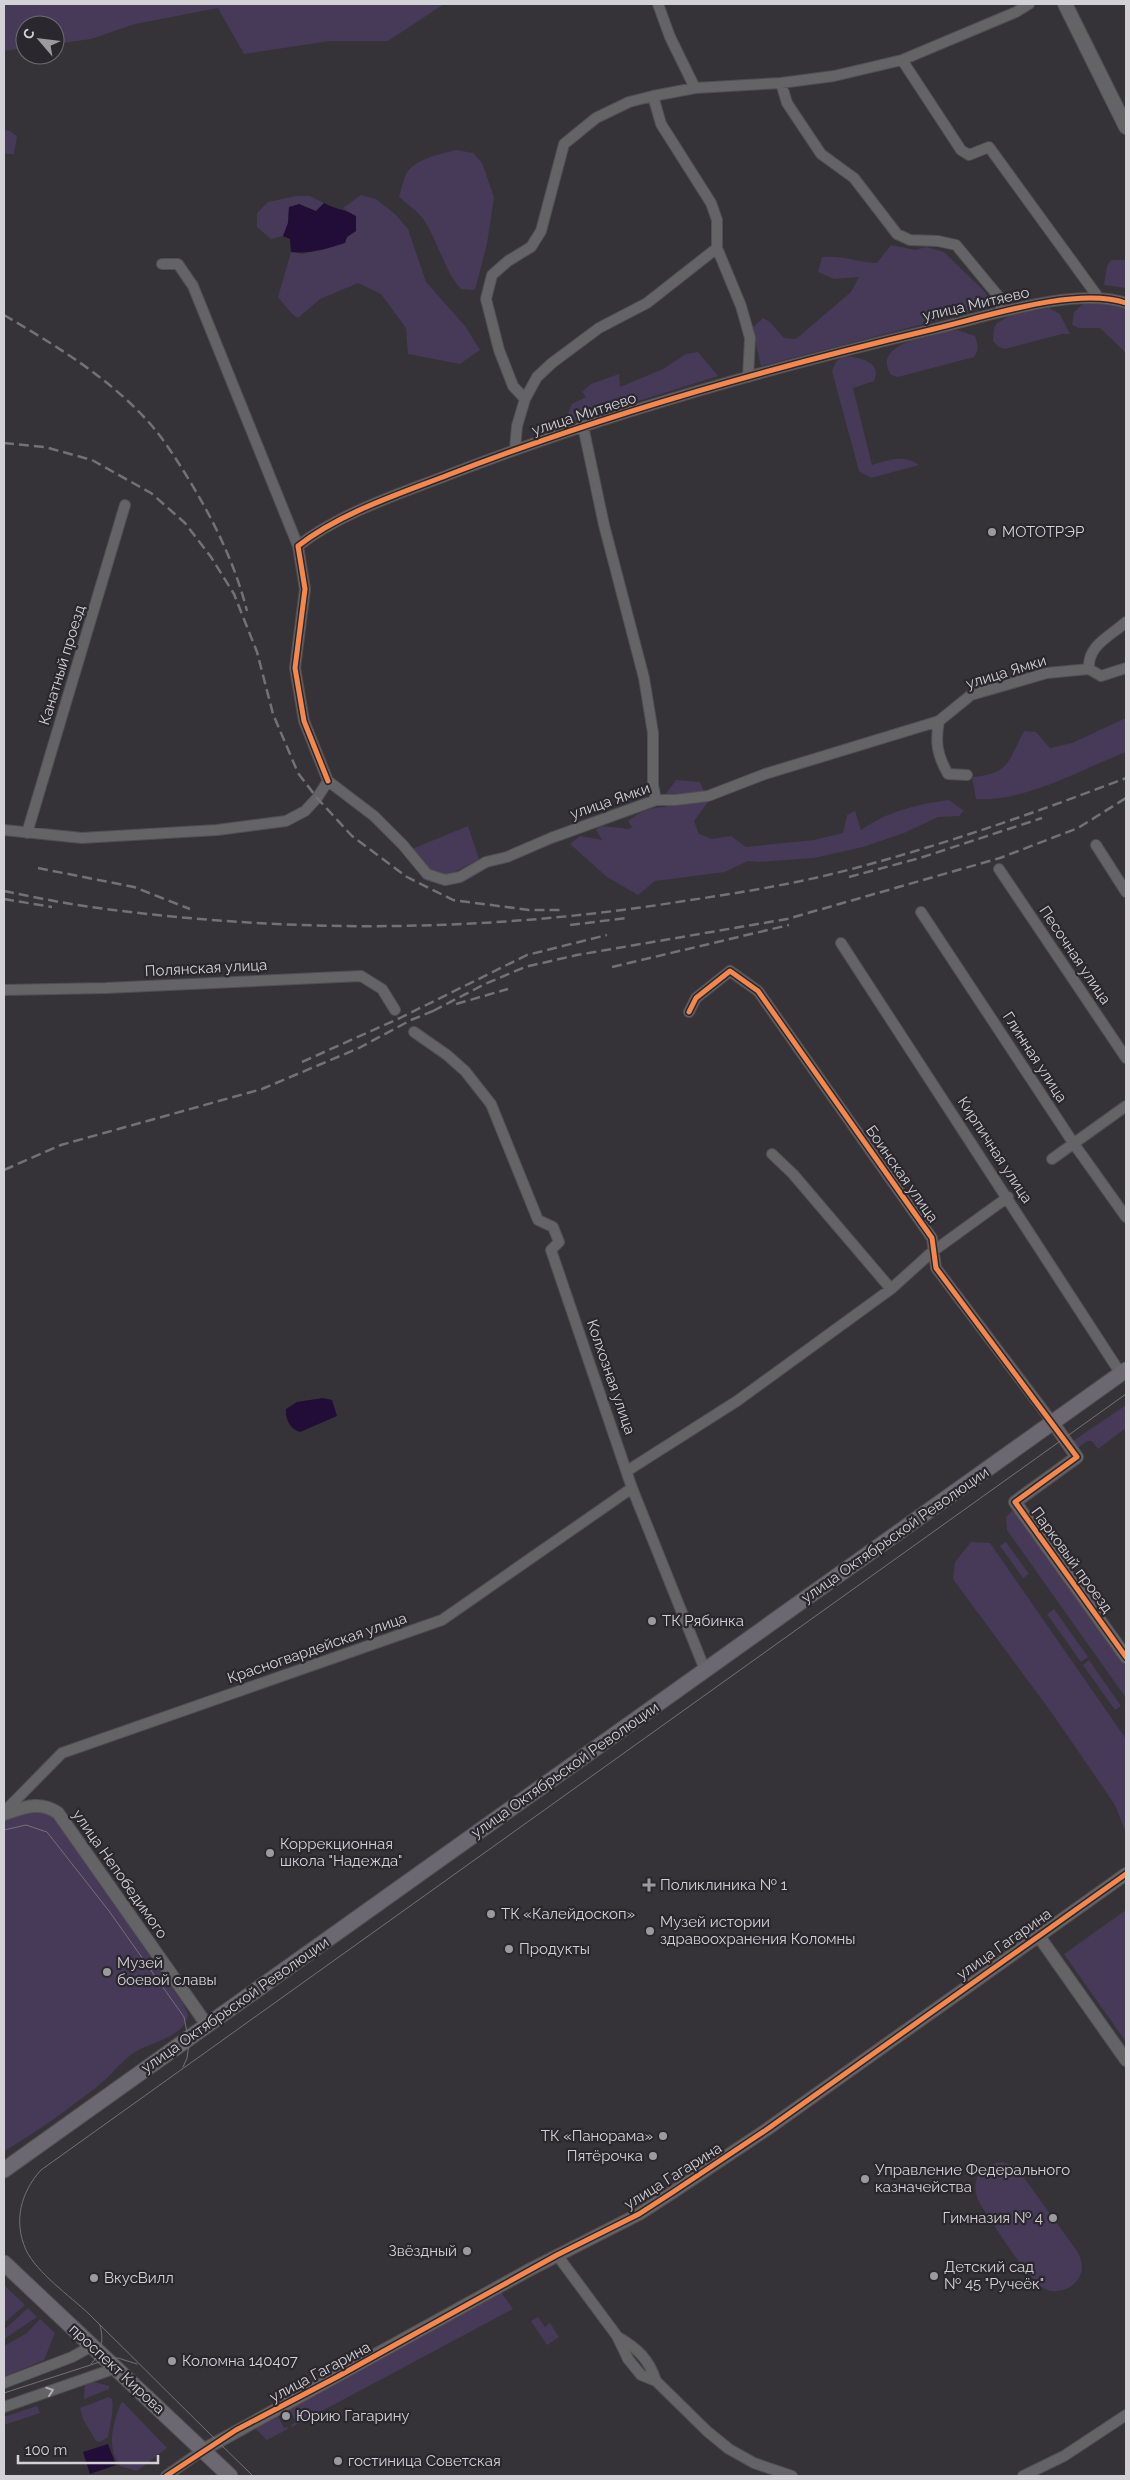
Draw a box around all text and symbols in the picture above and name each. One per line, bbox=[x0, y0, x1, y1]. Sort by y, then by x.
north arrow bbox=[15, 15, 65, 65]
text: С bbox=[19, 26, 38, 42]
street label: улица Митяево bbox=[921, 283, 1031, 325]
street label: улица Митяево bbox=[529, 389, 639, 439]
place label: МОТОТРЭР bbox=[1002, 523, 1084, 541]
marker: МОТОТРЭР bbox=[986, 526, 998, 538]
street label: Канатный проезд bbox=[35, 603, 89, 727]
street label: улица Ямки bbox=[964, 651, 1048, 693]
street label: улица Ямки bbox=[568, 779, 652, 823]
street label: Песочная улица bbox=[1035, 902, 1115, 1008]
street label: Полянская улица bbox=[144, 956, 268, 980]
street label: Глинная улица bbox=[999, 1008, 1071, 1106]
street label: Кирпичная улица bbox=[954, 1093, 1036, 1207]
street label: Боинская улица bbox=[862, 1122, 942, 1226]
street label: Колхозная улица bbox=[583, 1317, 639, 1437]
street label: улица Октябрьской Революции bbox=[798, 1463, 992, 1607]
street label: Парковый проезд bbox=[1028, 1504, 1117, 1617]
street label: Красногвардейская улица bbox=[225, 1609, 409, 1687]
place label: ТК Рябинка bbox=[662, 1612, 744, 1630]
marker: ТК Рябинка bbox=[646, 1615, 658, 1627]
street label: улица Октябрьской Революции bbox=[468, 1698, 662, 1842]
street label: улица Непобедимого bbox=[69, 1806, 171, 1942]
place label: Коррекционная школа "Надежда" bbox=[280, 1835, 402, 1870]
marker: Коррекционная школа "Надежда" bbox=[264, 1847, 276, 1859]
place label: Поликлиника № 1 bbox=[660, 1876, 788, 1894]
marker: Поликлиника № 1 bbox=[642, 1878, 656, 1892]
place label: ТК «Калейдоскоп» bbox=[501, 1905, 635, 1923]
street label: улица Гагарина bbox=[953, 1905, 1055, 1983]
marker: ТК «Калейдоскоп» bbox=[485, 1908, 497, 1920]
place label: Музей истории здравоохранения Коломны bbox=[660, 1913, 856, 1948]
marker: Музей истории здравоохранения Коломны bbox=[644, 1925, 656, 1937]
street label: улица Октябрьской Революции bbox=[138, 1933, 332, 2077]
place label: Продукты bbox=[519, 1940, 590, 1958]
marker: Продукты bbox=[503, 1943, 515, 1955]
place label: Музей боевой славы bbox=[117, 1954, 217, 1989]
marker: Музей боевой славы bbox=[101, 1966, 113, 1978]
place label: ТК «Панорама» bbox=[541, 2127, 653, 2145]
marker: ТК «Панорама» bbox=[657, 2130, 669, 2142]
street label: улица Гагарина bbox=[621, 2139, 725, 2213]
place label: Пятёрочка bbox=[567, 2147, 643, 2165]
marker: Пятёрочка bbox=[647, 2150, 659, 2162]
place label: Управление Федерального казначейства bbox=[875, 2161, 1070, 2196]
marker: Управление Федерального казначейства bbox=[859, 2173, 871, 2185]
place label: Гимназия № 4 bbox=[942, 2209, 1043, 2227]
marker: Гимназия № 4 bbox=[1047, 2212, 1059, 2224]
place label: Звёздный bbox=[389, 2242, 457, 2260]
marker: Звёздный bbox=[461, 2245, 473, 2257]
place label: Детский сад № 45 "Ручеёк" bbox=[944, 2258, 1044, 2293]
place label: ВкусВилл bbox=[104, 2269, 174, 2287]
marker: Детский сад № 45 "Ручеёк" bbox=[928, 2270, 940, 2282]
marker: ВкусВилл bbox=[88, 2272, 100, 2284]
street label: проспект Кирова bbox=[66, 2320, 168, 2418]
street label: улица Гагарина bbox=[267, 2338, 373, 2406]
place label: Коломна 140407 bbox=[182, 2352, 298, 2370]
marker: Коломна 140407 bbox=[166, 2355, 178, 2367]
one-way arrow bbox=[45, 2387, 54, 2397]
place label: Юрию Гагарину bbox=[296, 2407, 409, 2425]
marker: Юрию Гагарину bbox=[280, 2410, 292, 2422]
scale bar bbox=[18, 2432, 158, 2464]
text: 100 m bbox=[25, 2441, 67, 2459]
place label: гостиница Советская bbox=[348, 2452, 501, 2470]
marker: гостиница Советская bbox=[332, 2455, 344, 2467]

